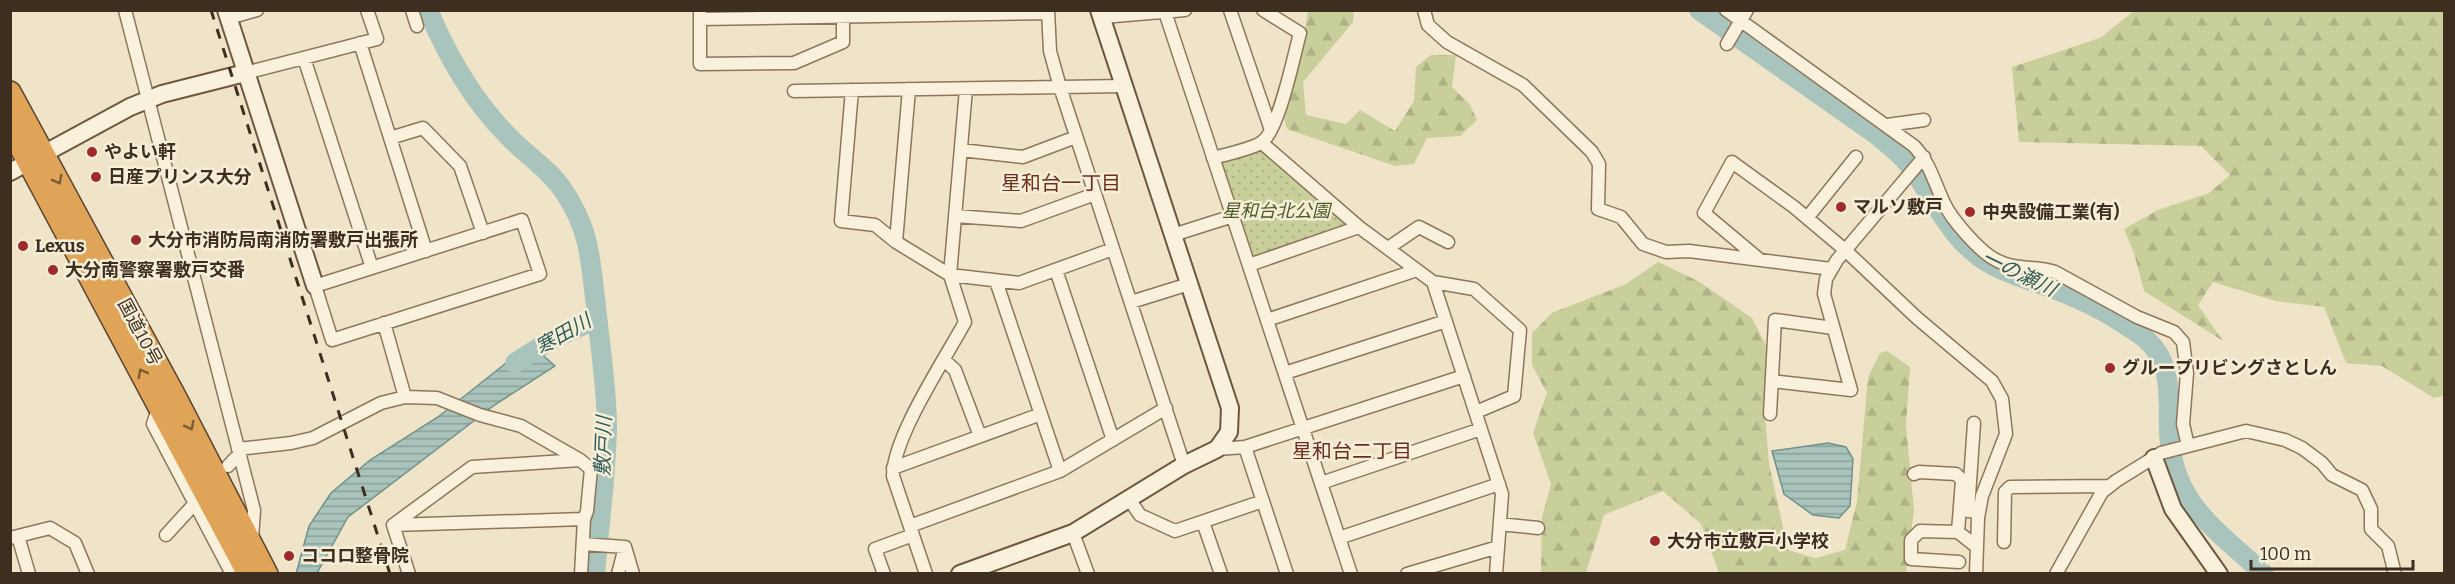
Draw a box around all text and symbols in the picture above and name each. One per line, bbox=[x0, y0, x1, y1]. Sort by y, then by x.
place label: やよい軒 bbox=[104, 141, 176, 163]
marker: やよい軒 bbox=[85, 145, 99, 159]
place label: 日産プリンス大分 bbox=[108, 166, 252, 188]
marker: 日産プリンス大分 bbox=[89, 170, 103, 184]
district label: 星和台一丁目 bbox=[1001, 171, 1121, 195]
one-way arrow bbox=[51, 174, 62, 185]
place label: マルソ敷戸 bbox=[1853, 196, 1943, 218]
park label: 星和台北公園 bbox=[1222, 200, 1333, 222]
marker: マルソ敷戸 bbox=[1834, 200, 1848, 214]
place label: 中央設備工業(有) bbox=[1982, 201, 2120, 223]
marker: 中央設備工業(有) bbox=[1963, 205, 1977, 219]
place label: 大分市消防局南消防署敷戸出張所 bbox=[148, 229, 418, 251]
marker: 大分市消防局南消防署敷戸出張所 bbox=[129, 233, 143, 247]
place label: Lexus bbox=[35, 235, 85, 257]
marker: Lexus bbox=[16, 239, 30, 253]
water label: 一の瀬川 bbox=[1978, 245, 2062, 302]
place label: 大分南警察署敷戸交番 bbox=[65, 259, 245, 281]
marker: 大分南警察署敷戸交番 bbox=[46, 263, 60, 277]
street label: 国道10号 bbox=[113, 295, 167, 369]
water label: 寒田川 bbox=[531, 308, 597, 359]
place label: グループリビングさとしん bbox=[2122, 357, 2337, 379]
marker: グループリビングさとしん bbox=[2103, 361, 2117, 375]
one-way arrow bbox=[138, 369, 149, 380]
water label: 敷戸川 bbox=[590, 414, 616, 476]
one-way arrow bbox=[183, 420, 195, 431]
district label: 星和台二丁目 bbox=[1292, 439, 1412, 463]
place label: 大分市立敷戸小学校 bbox=[1667, 530, 1829, 552]
scale bar bbox=[2251, 533, 2413, 571]
marker: 大分市立敷戸小学校 bbox=[1648, 534, 1662, 548]
text: 100 m bbox=[2260, 543, 2311, 565]
place label: ココロ整骨院 bbox=[301, 545, 409, 567]
marker: ココロ整骨院 bbox=[282, 549, 296, 563]

